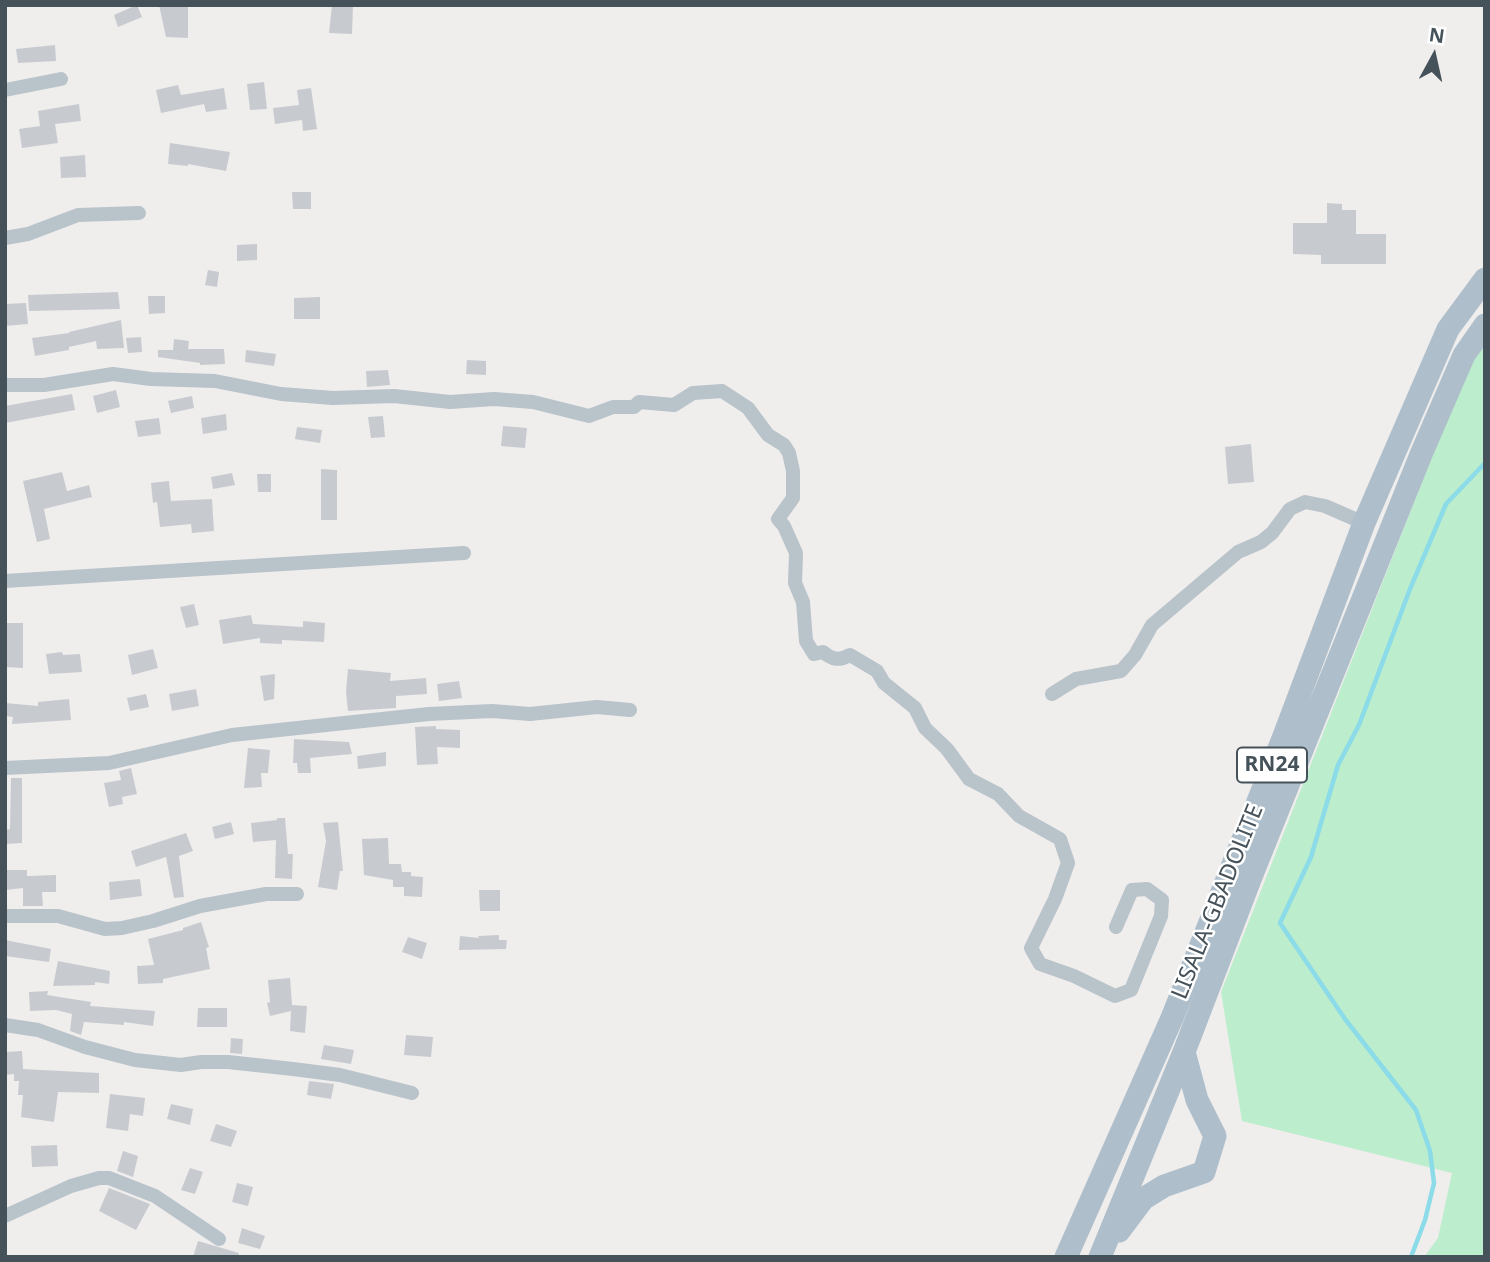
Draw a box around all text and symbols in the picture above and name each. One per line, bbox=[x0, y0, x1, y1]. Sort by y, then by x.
north arrow bbox=[1399, 21, 1469, 91]
text: N bbox=[1427, 21, 1446, 49]
road number: RN24 bbox=[1237, 748, 1307, 782]
street label: LISALA-GBADOLITE bbox=[1166, 800, 1270, 1004]

